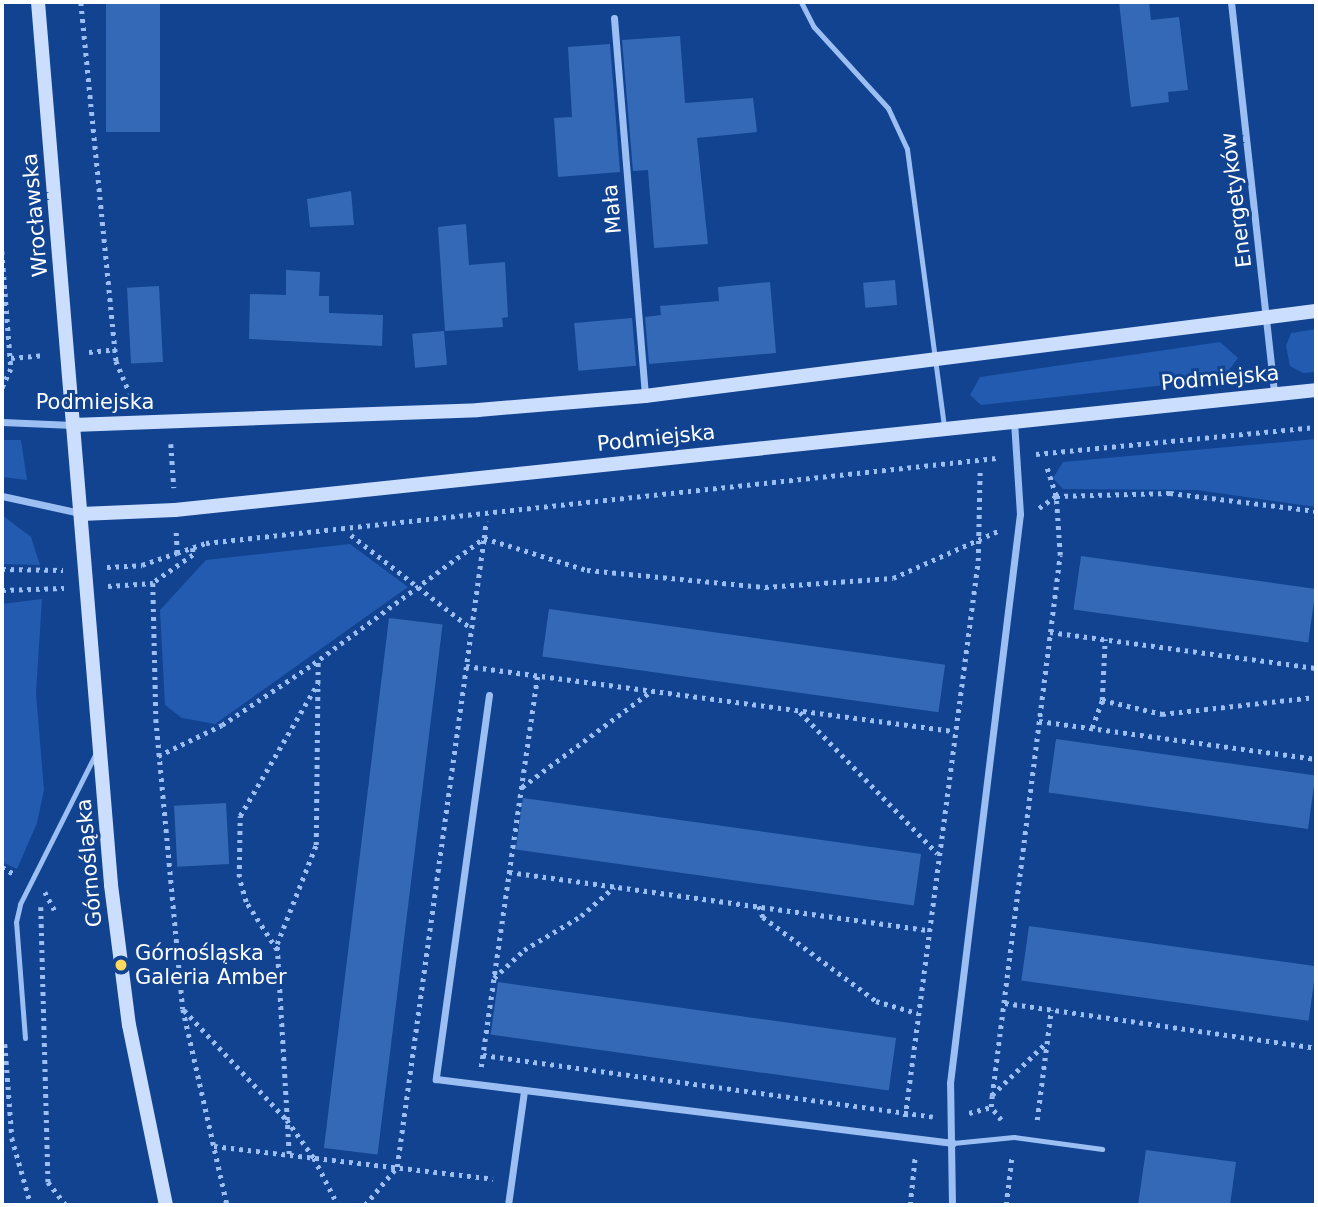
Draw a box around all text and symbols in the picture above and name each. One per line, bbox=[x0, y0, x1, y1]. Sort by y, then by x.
street label: Energetyków bbox=[1215, 131, 1257, 269]
street label: Wrocławska bbox=[17, 152, 53, 278]
street label: Mała bbox=[597, 183, 627, 235]
street label: Podmiejska bbox=[1160, 360, 1280, 396]
street label: Podmiejska bbox=[36, 389, 154, 415]
street label: Podmiejska bbox=[596, 419, 716, 457]
street label: Górnośląska bbox=[71, 798, 107, 928]
place label: Górnośląska Galeria Amber bbox=[135, 940, 287, 990]
marker: Górnośląska Galeria Amber bbox=[113, 957, 129, 973]

